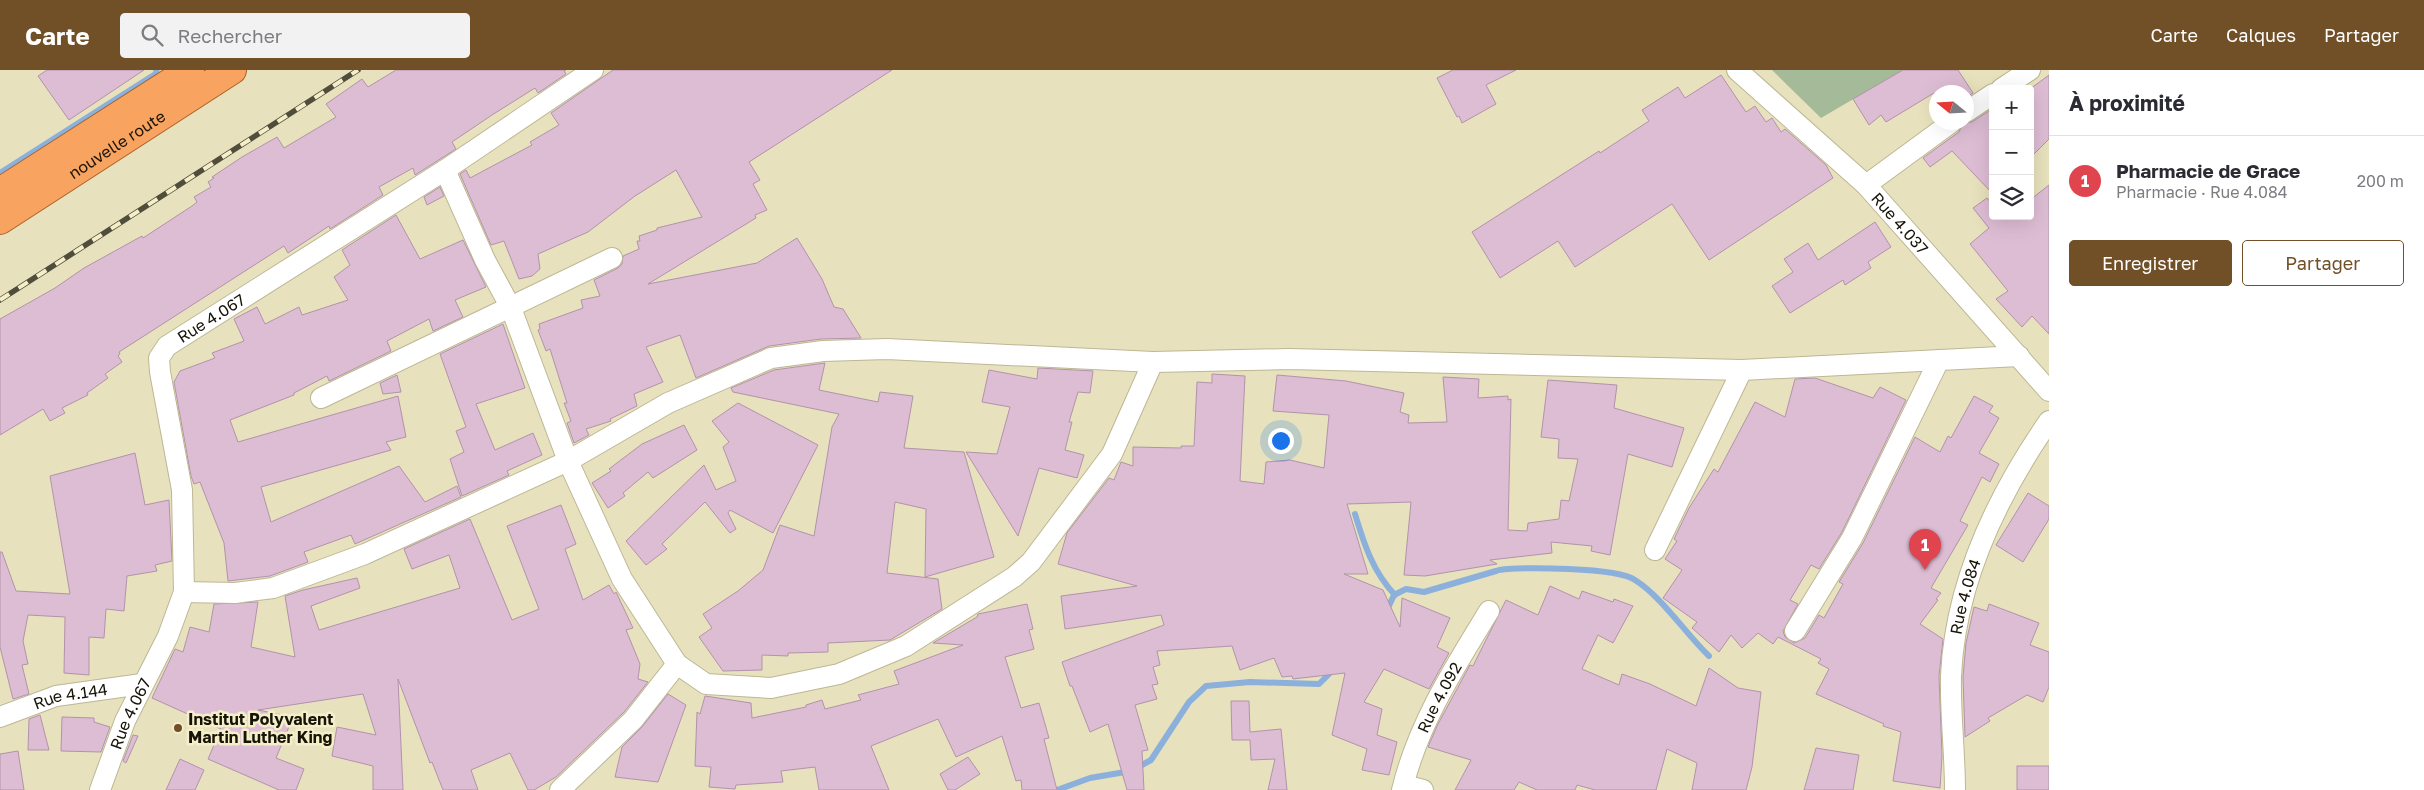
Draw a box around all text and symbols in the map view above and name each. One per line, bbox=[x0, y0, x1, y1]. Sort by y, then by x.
search box bbox=[120, 13, 470, 58]
text: Carte bbox=[25, 21, 90, 50]
icon: search bbox=[138, 21, 166, 49]
text: Rechercher bbox=[178, 24, 282, 47]
text: Carte bbox=[2151, 24, 2198, 46]
text: Calques bbox=[2226, 24, 2296, 46]
text: Partager bbox=[2324, 24, 2399, 46]
north arrow bbox=[1929, 85, 1974, 130]
map controls bbox=[1989, 85, 2034, 220]
button: + bbox=[1989, 85, 2034, 130]
text: À proximité bbox=[2069, 90, 2185, 116]
street label: nouvelle route bbox=[64, 106, 169, 183]
button: − bbox=[1989, 130, 2034, 175]
text: Pharmacie de Grace bbox=[2116, 159, 2300, 182]
text: 1 bbox=[2081, 171, 2089, 191]
text: 200 m bbox=[2357, 171, 2404, 191]
button: layers bbox=[1989, 175, 2034, 220]
text: Pharmacie · Rue 4.084 bbox=[2116, 182, 2287, 202]
street label: Rue 4.037 bbox=[1867, 188, 1933, 258]
button: Enregistrer bbox=[2069, 240, 2232, 286]
button: Partager bbox=[2242, 240, 2404, 286]
street label: Rue 4.067 bbox=[173, 289, 249, 347]
your location bbox=[1268, 428, 1294, 454]
pin: 1 bbox=[1909, 529, 1941, 570]
street label: Rue 4.084 bbox=[1946, 556, 1985, 636]
street label: Rue 4.092 bbox=[1413, 658, 1466, 736]
street label: Rue 4.067 bbox=[106, 675, 155, 752]
street label: Rue 4.144 bbox=[30, 679, 109, 714]
place label: Institut Polyvalent Martin Luther King bbox=[188, 709, 333, 747]
marker: Institut Polyvalent Martin Luther King bbox=[172, 722, 184, 734]

